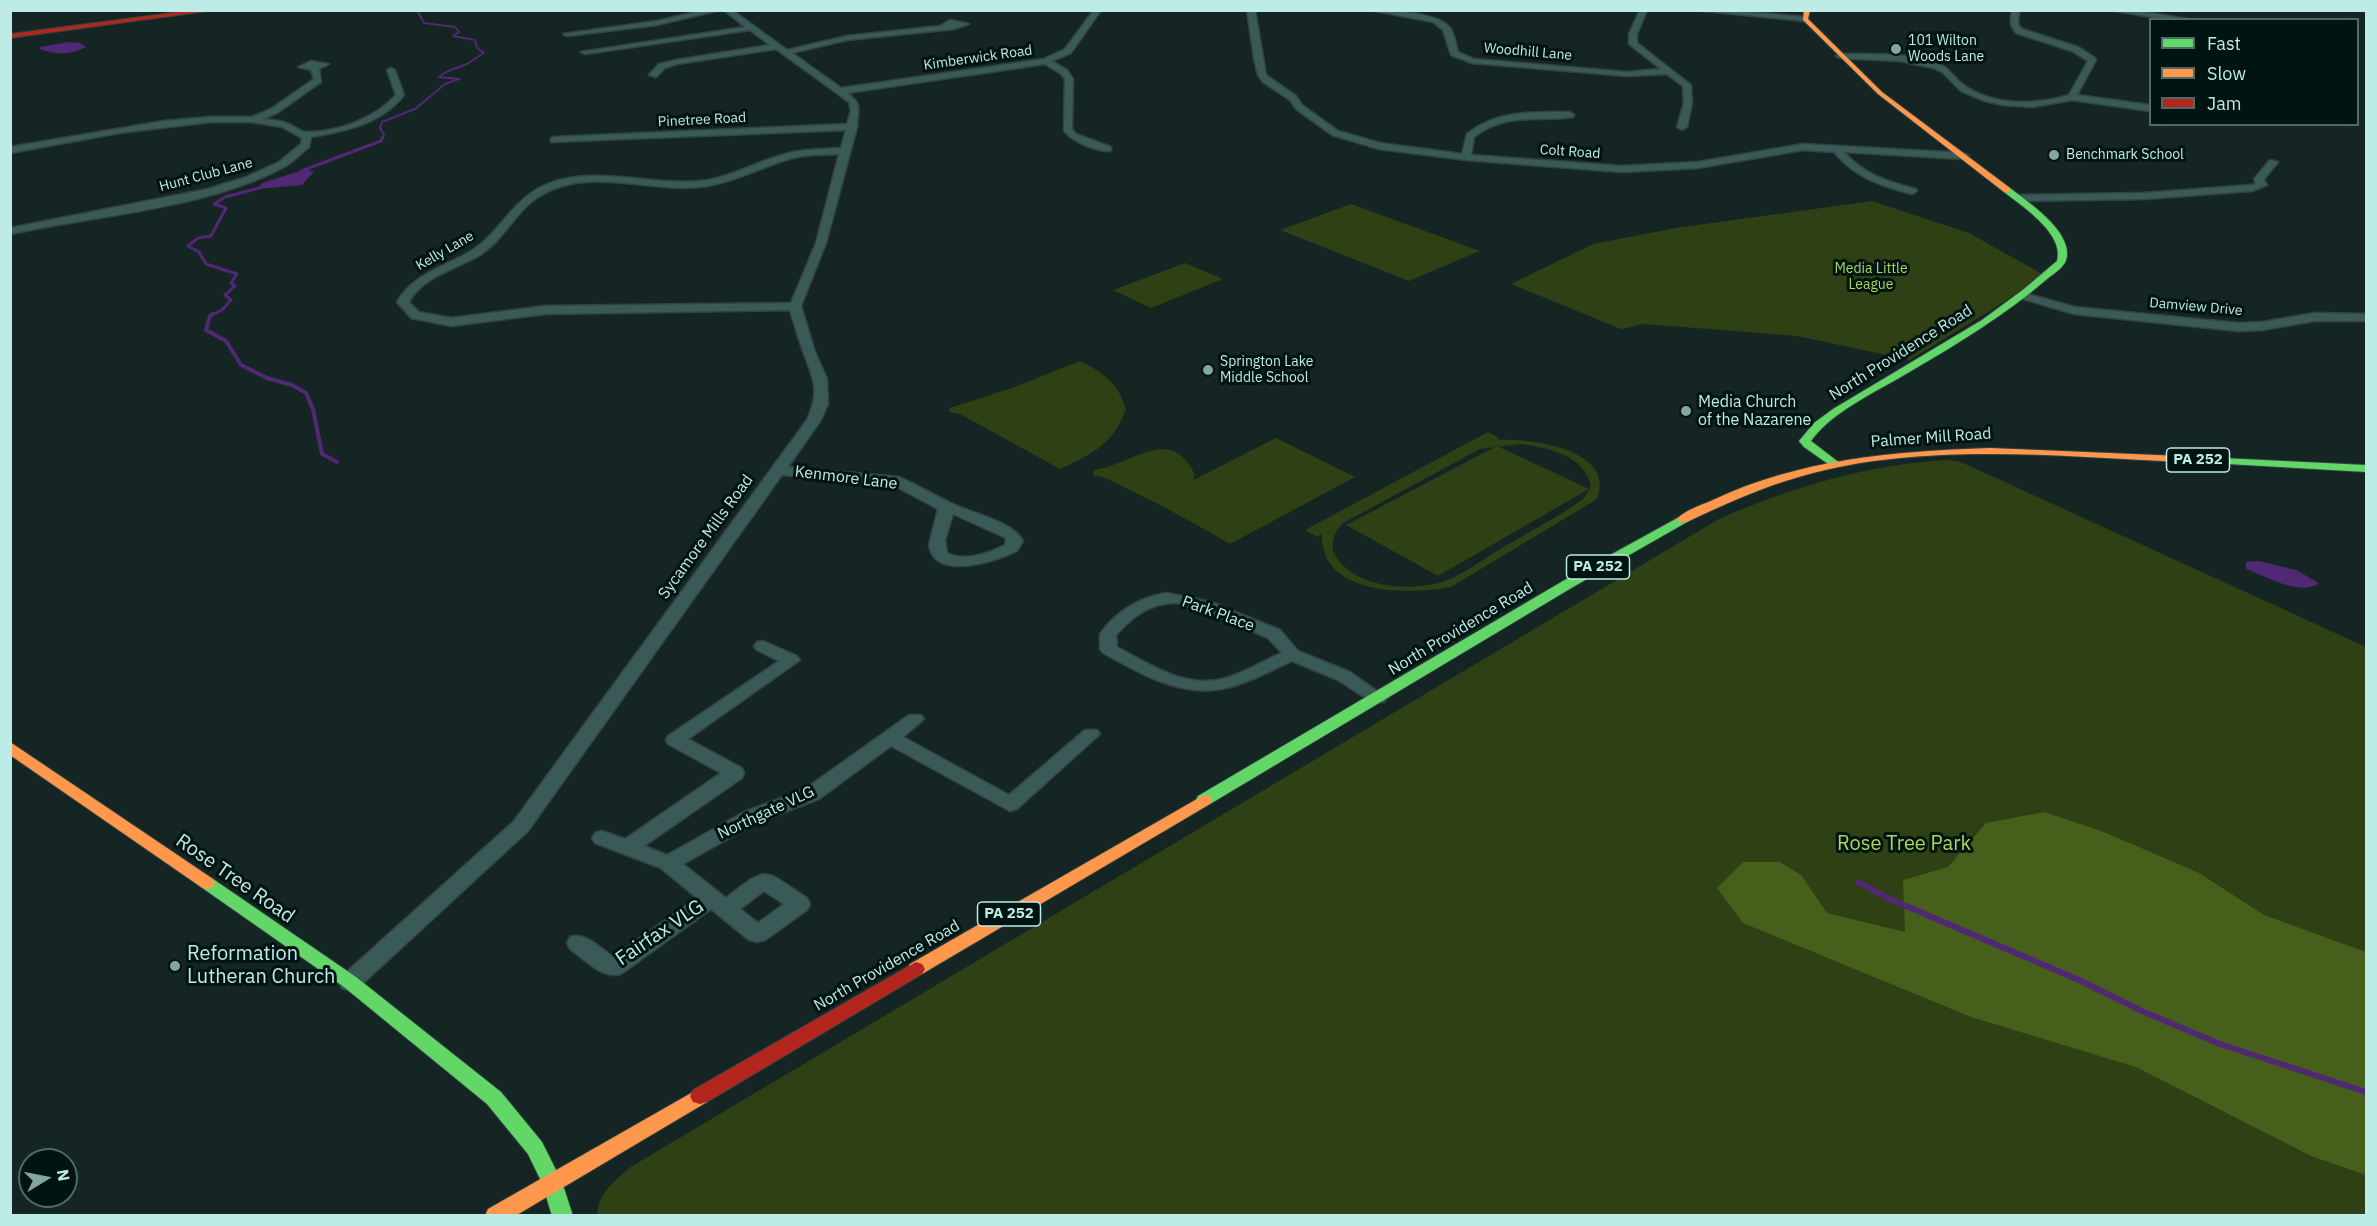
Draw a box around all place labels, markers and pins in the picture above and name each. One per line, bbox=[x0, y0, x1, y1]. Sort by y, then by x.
place label: 101 Wilton Woods Lane bbox=[1908, 33, 1984, 66]
marker: 101 Wilton Woods Lane bbox=[1889, 42, 1903, 56]
place label: Benchmark School bbox=[2066, 147, 2184, 163]
marker: Benchmark School bbox=[2047, 148, 2061, 162]
place label: Springton Lake Middle School bbox=[1220, 354, 1313, 386]
marker: Springton Lake Middle School bbox=[1201, 363, 1215, 377]
place label: Media Church of the Nazarene bbox=[1698, 392, 1811, 430]
marker: Media Church of the Nazarene bbox=[1679, 404, 1693, 418]
place label: Reformation Lutheran Church bbox=[187, 942, 335, 989]
marker: Reformation Lutheran Church bbox=[168, 959, 182, 973]

